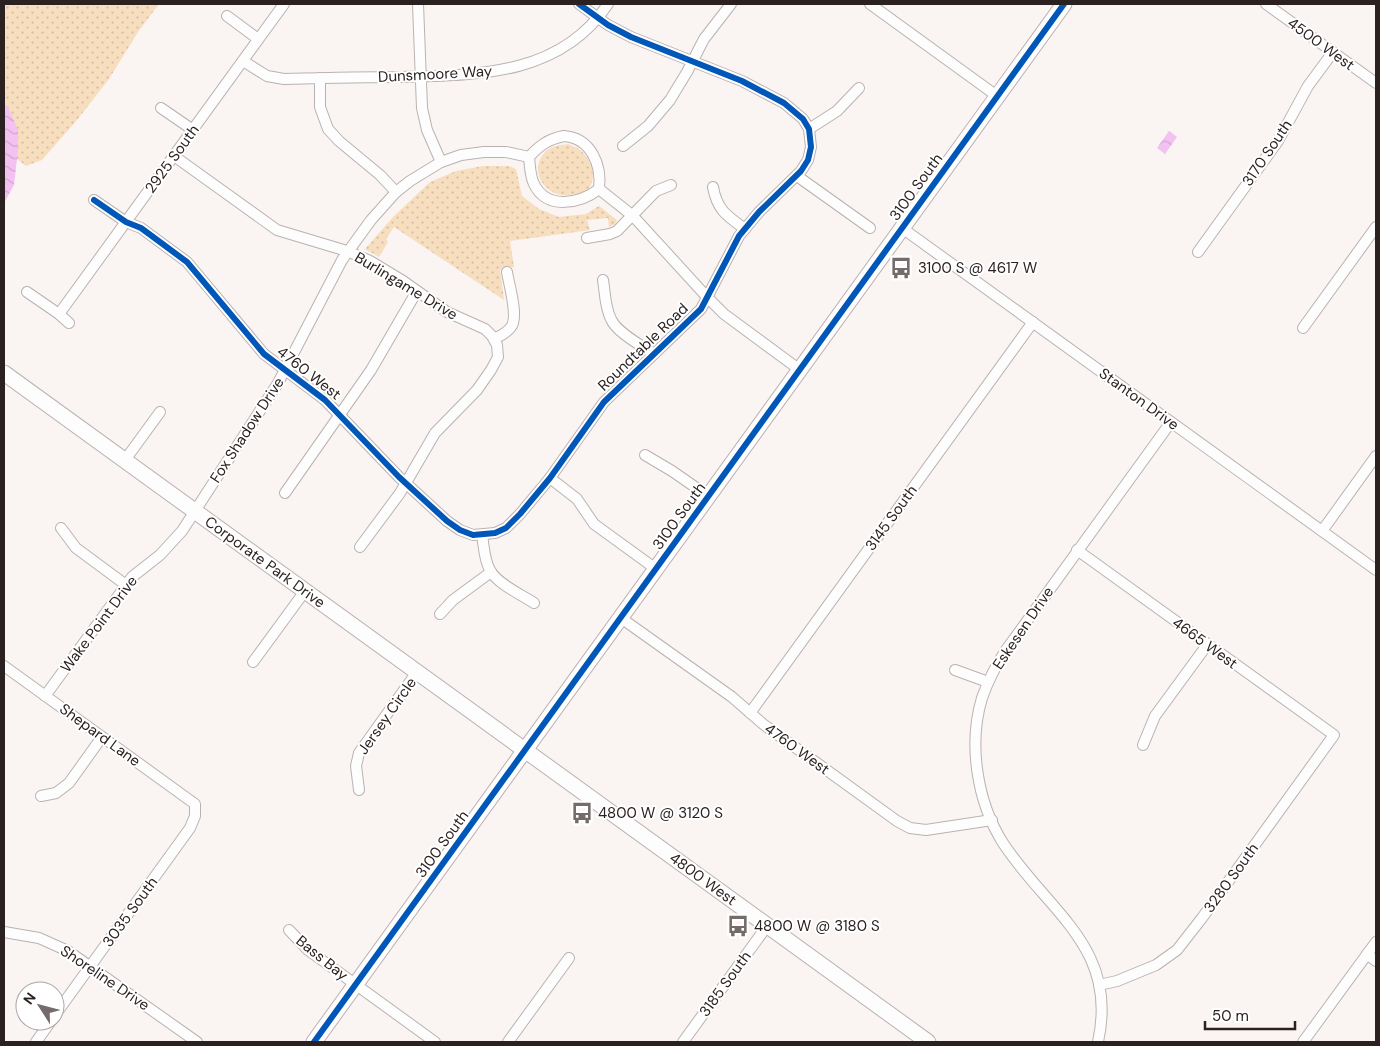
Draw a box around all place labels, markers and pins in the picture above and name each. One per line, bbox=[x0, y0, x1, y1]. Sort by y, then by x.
bus stop icon: 3100 S @ 4617 W bbox=[888, 255, 914, 281]
place label: 3100 S @ 4617 W bbox=[918, 258, 1038, 278]
bus stop icon: 4800 W @ 3120 S bbox=[569, 800, 595, 826]
place label: 4800 W @ 3120 S bbox=[598, 803, 723, 823]
bus stop icon: 4800 W @ 3180 S bbox=[725, 913, 751, 939]
place label: 4800 W @ 3180 S bbox=[754, 916, 880, 936]

